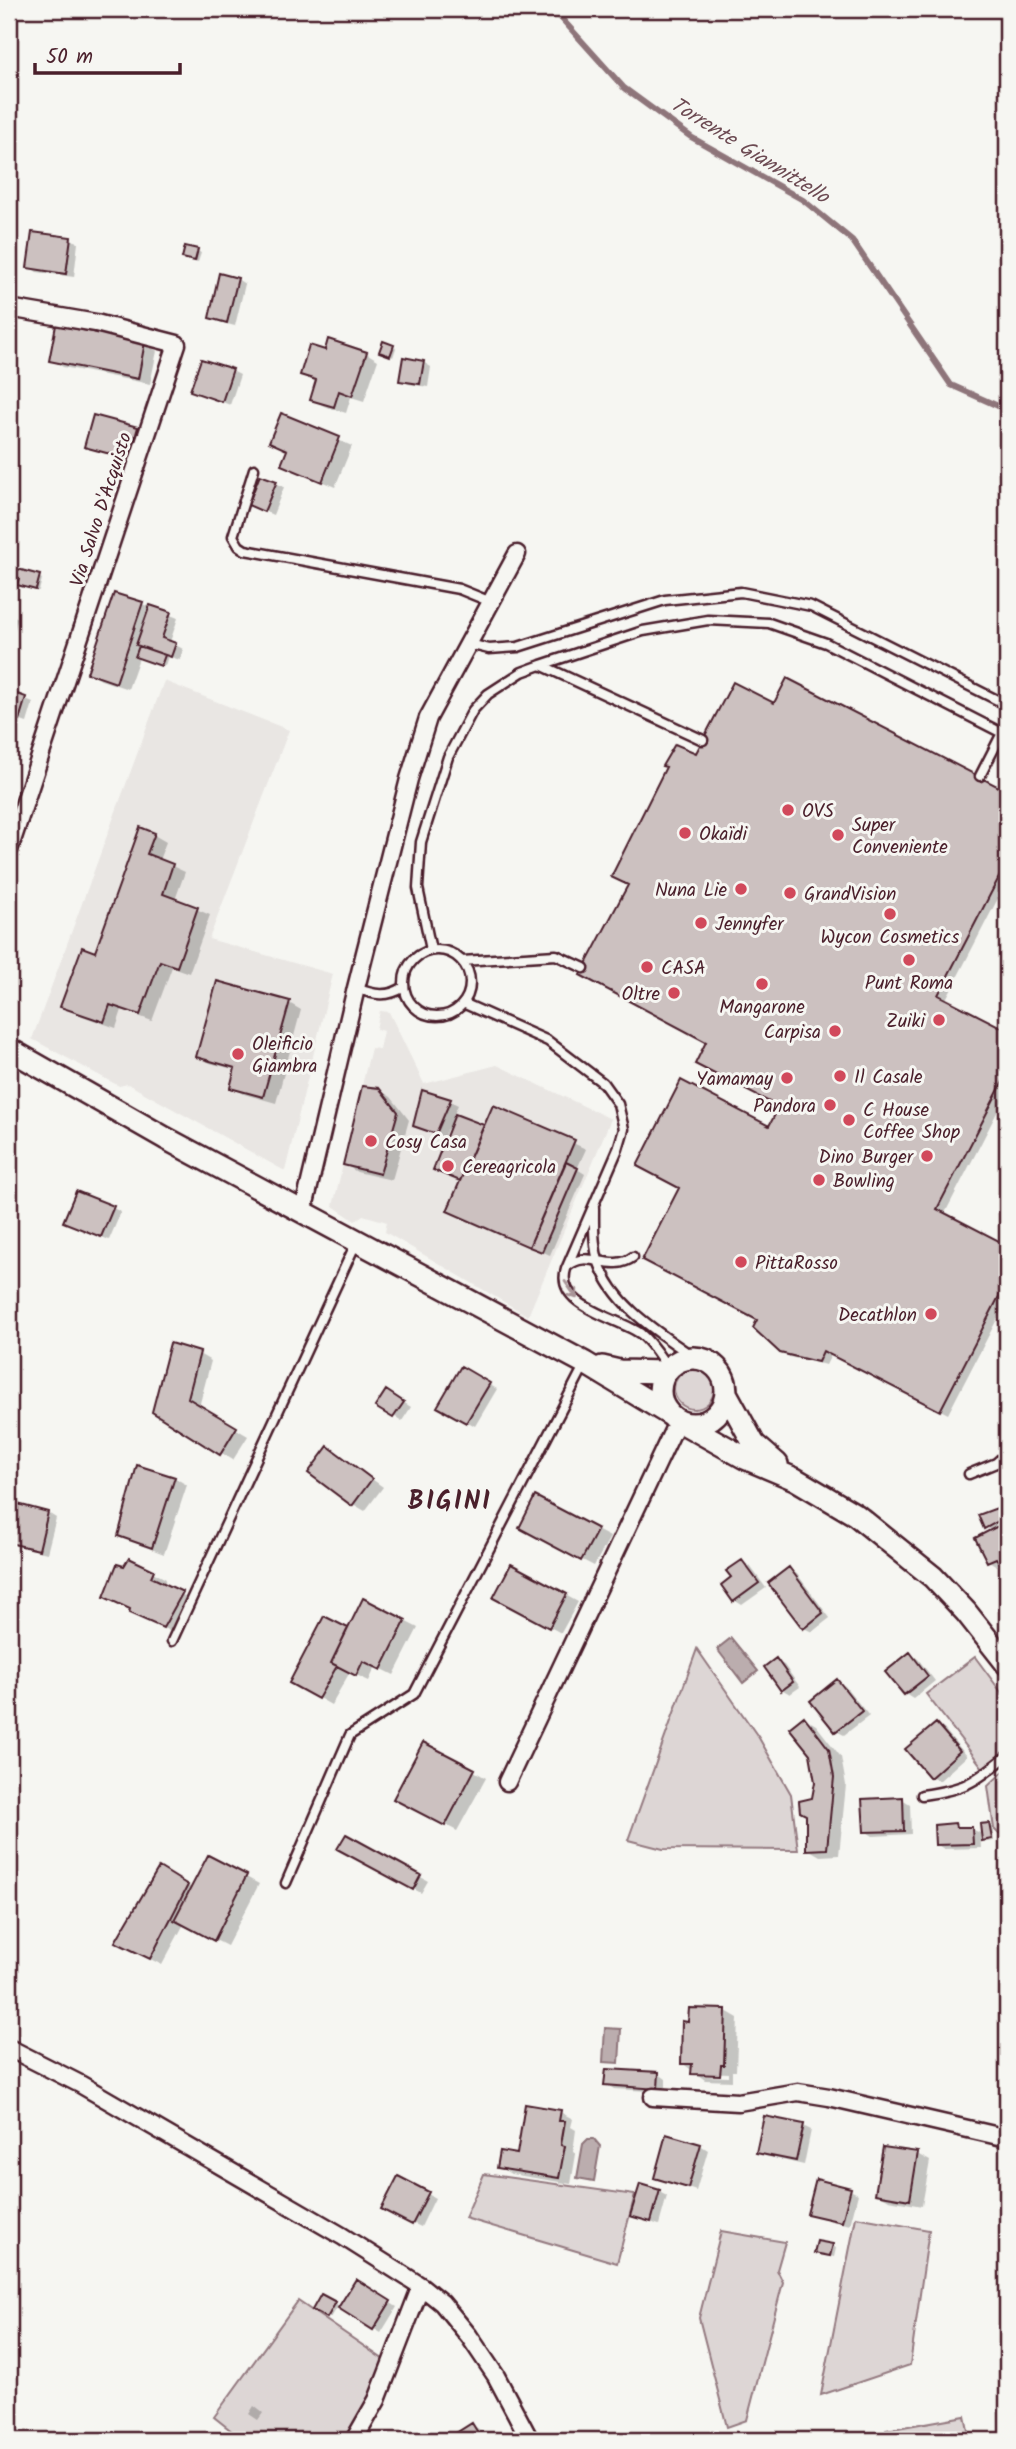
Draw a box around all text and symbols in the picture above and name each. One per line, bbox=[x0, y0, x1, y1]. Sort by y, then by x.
scale bar bbox=[35, 32, 180, 76]
text: 50 m bbox=[46, 41, 93, 74]
water label: Torrente Giannittello bbox=[663, 89, 836, 214]
street label: Via Salvo D'Acquisto bbox=[63, 429, 141, 591]
place label: OVS bbox=[802, 797, 834, 827]
marker: OVS bbox=[780, 802, 796, 818]
place label: Super Conveniente bbox=[852, 811, 948, 863]
place label: Okaïdi bbox=[699, 820, 748, 850]
marker: Okaïdi bbox=[677, 825, 693, 841]
marker: Super Conveniente bbox=[830, 827, 846, 843]
place label: Nuna Lie bbox=[655, 876, 727, 906]
place label: GrandVision bbox=[804, 880, 896, 910]
marker: Nuna Lie bbox=[733, 881, 749, 897]
marker: GrandVision bbox=[782, 885, 798, 901]
marker: Wycon Cosmetics bbox=[882, 906, 898, 922]
place label: Jennyfer bbox=[715, 910, 785, 940]
marker: Jennyfer bbox=[693, 915, 709, 931]
place label: Wycon Cosmetics bbox=[821, 923, 959, 953]
marker: Punt Roma bbox=[901, 952, 917, 968]
place label: CASA bbox=[661, 954, 706, 984]
marker: CASA bbox=[639, 959, 655, 975]
place label: Punt Roma bbox=[865, 969, 953, 999]
marker: Mangarone bbox=[754, 976, 770, 992]
place label: Oltre bbox=[622, 980, 660, 1010]
marker: Oltre bbox=[666, 985, 682, 1001]
place label: Mangarone bbox=[719, 993, 805, 1023]
place label: Zuiki bbox=[886, 1007, 926, 1037]
marker: Zuiki bbox=[931, 1012, 947, 1028]
place label: Carpisa bbox=[764, 1018, 821, 1048]
marker: Carpisa bbox=[827, 1023, 843, 1039]
place label: Oleificio Giambra bbox=[252, 1030, 317, 1082]
marker: Oleificio Giambra bbox=[230, 1046, 246, 1062]
place label: Il Casale bbox=[854, 1063, 923, 1093]
place label: Yamamay bbox=[696, 1065, 774, 1095]
marker: Il Casale bbox=[832, 1068, 848, 1084]
marker: Yamamay bbox=[779, 1070, 795, 1086]
place label: Pandora bbox=[753, 1092, 816, 1122]
place label: C House Coffee Shop bbox=[863, 1096, 960, 1148]
marker: Pandora bbox=[822, 1097, 838, 1113]
marker: C House Coffee Shop bbox=[841, 1112, 857, 1128]
place label: Cosy Casa bbox=[385, 1128, 467, 1158]
marker: Cosy Casa bbox=[363, 1133, 379, 1149]
place label: Dino Burger bbox=[818, 1143, 915, 1173]
marker: Dino Burger bbox=[919, 1148, 935, 1164]
place label: Cereagricola bbox=[462, 1153, 556, 1183]
marker: Cereagricola bbox=[440, 1158, 456, 1174]
place label: Bowling bbox=[833, 1167, 895, 1197]
marker: Bowling bbox=[811, 1172, 827, 1188]
place label: PittaRosso bbox=[755, 1249, 838, 1279]
marker: PittaRosso bbox=[733, 1254, 749, 1270]
one-way arrow bbox=[564, 1280, 578, 1299]
place label: Decathlon bbox=[838, 1301, 917, 1331]
marker: Decathlon bbox=[923, 1306, 939, 1322]
district label: BIGINI bbox=[408, 1481, 492, 1523]

